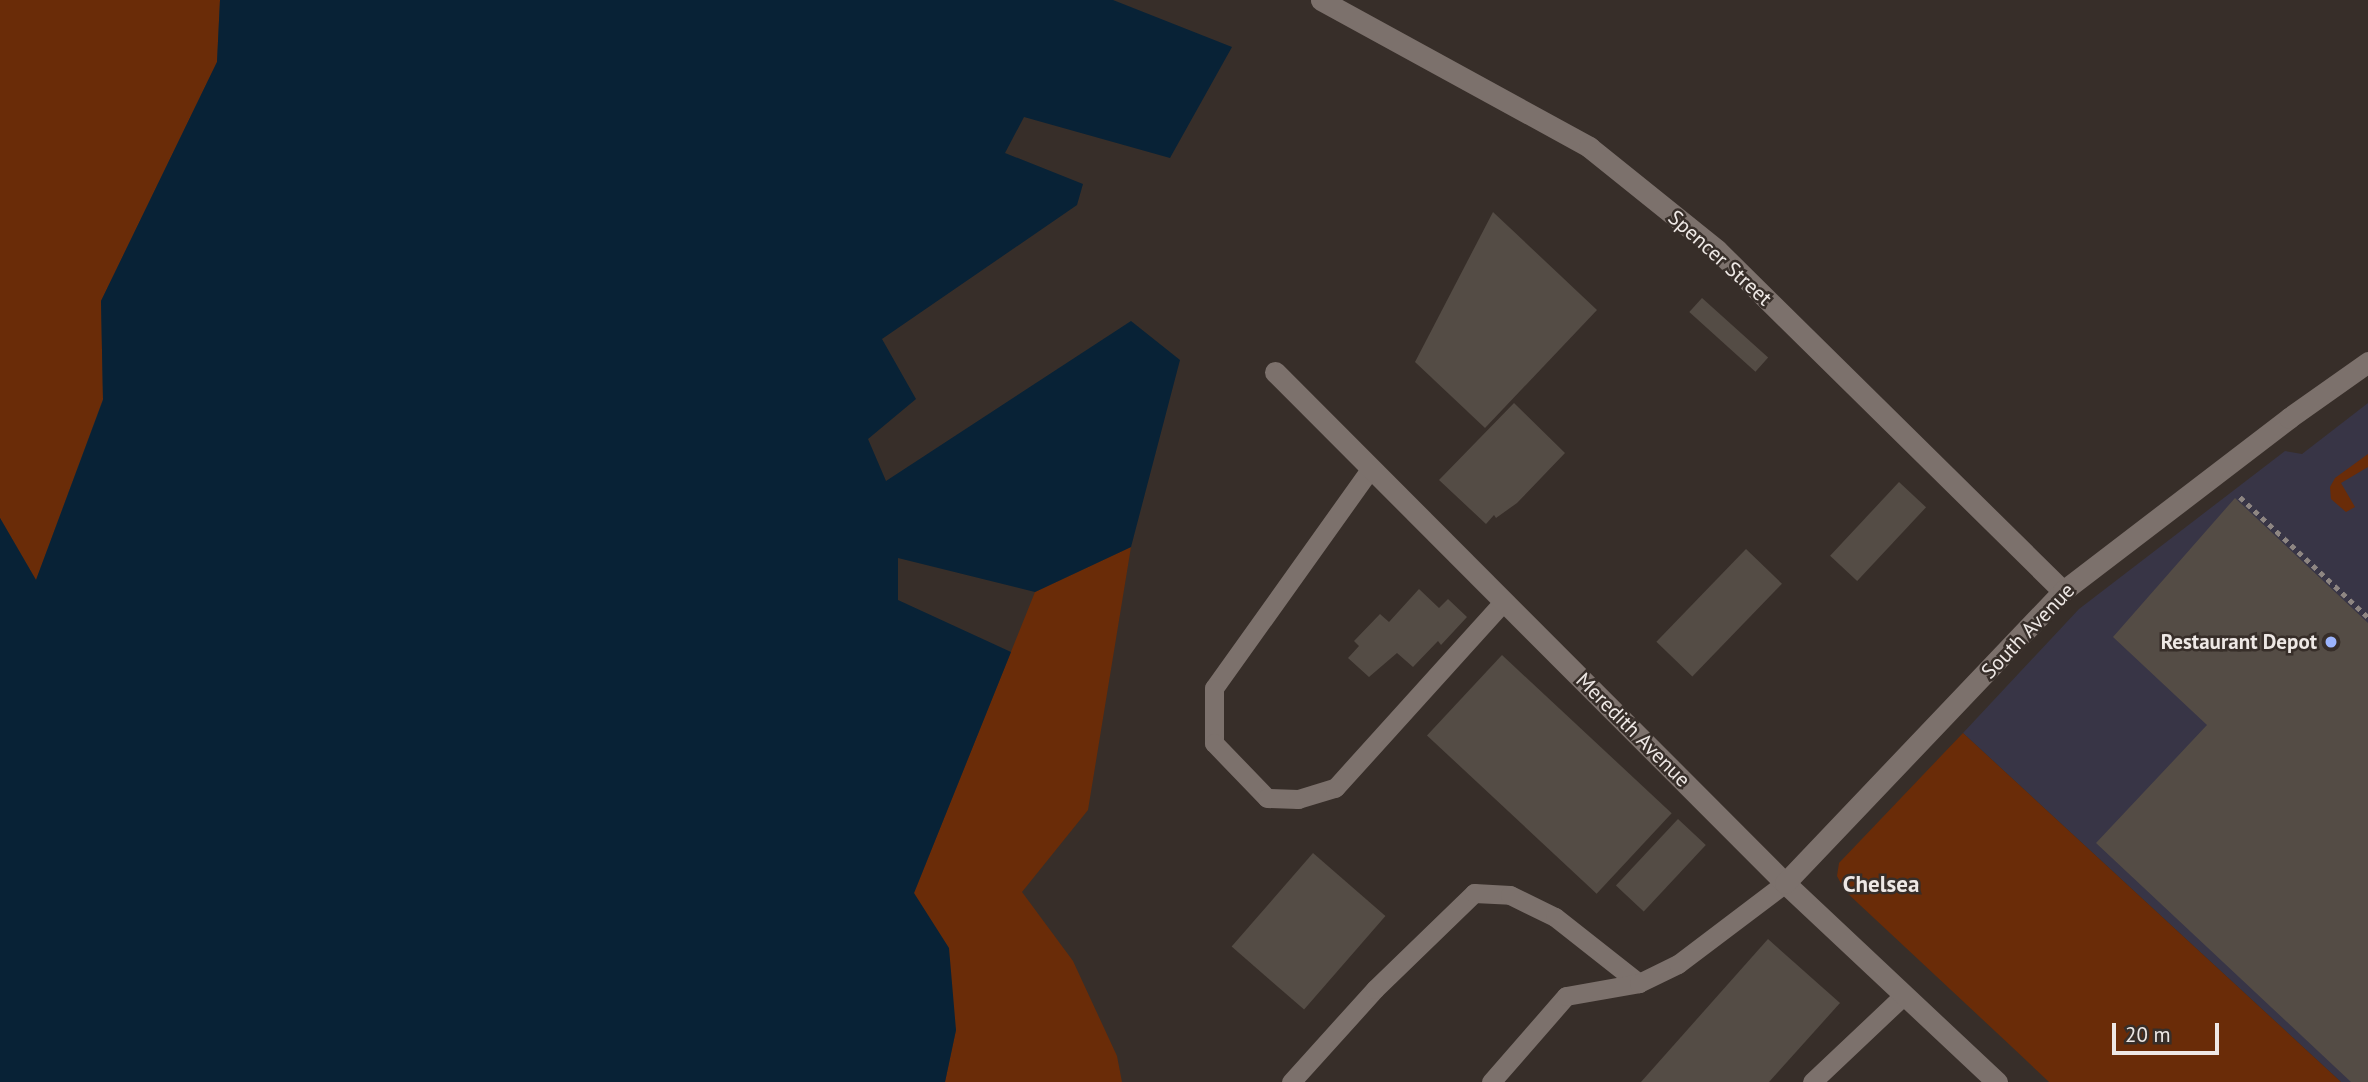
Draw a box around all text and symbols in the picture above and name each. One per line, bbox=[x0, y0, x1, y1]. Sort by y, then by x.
street label: Spencer Street bbox=[1663, 205, 1777, 311]
street label: South Avenue bbox=[1976, 578, 2080, 684]
place label: Restaurant Depot bbox=[2161, 629, 2317, 655]
marker: Restaurant Depot bbox=[2323, 634, 2339, 650]
street label: Meredith Avenue bbox=[1570, 667, 1696, 793]
district label: Chelsea bbox=[1843, 870, 1919, 898]
scale bar bbox=[2116, 1009, 2223, 1052]
text: 20 m bbox=[2125, 1021, 2171, 1048]

